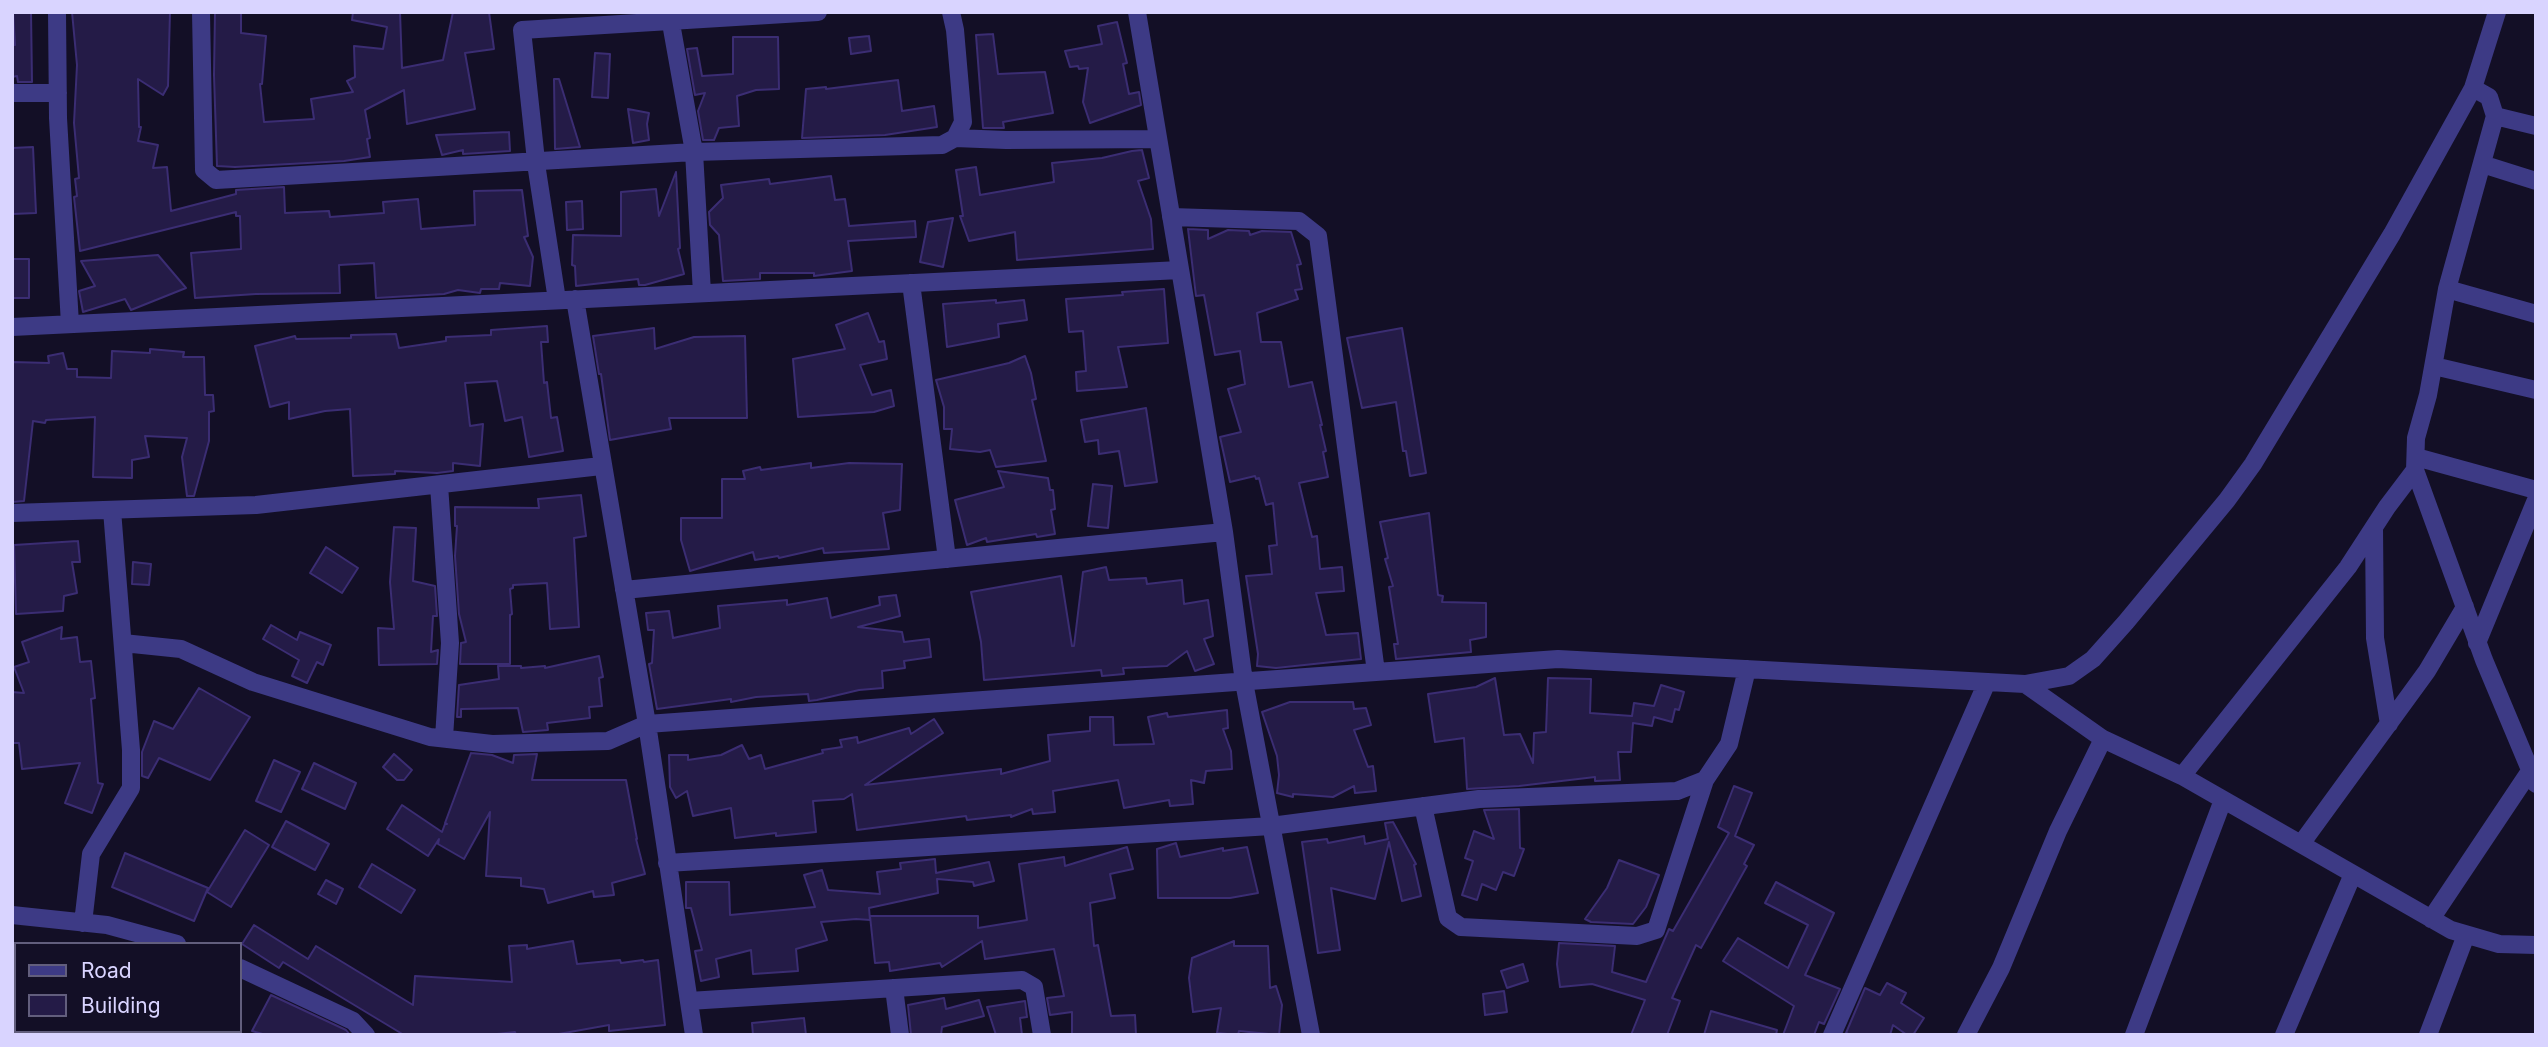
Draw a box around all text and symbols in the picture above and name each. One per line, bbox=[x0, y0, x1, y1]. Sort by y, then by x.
legend bbox=[14, 942, 242, 1033]
text: Road bbox=[81, 958, 132, 983]
text: Building bbox=[81, 993, 161, 1018]

